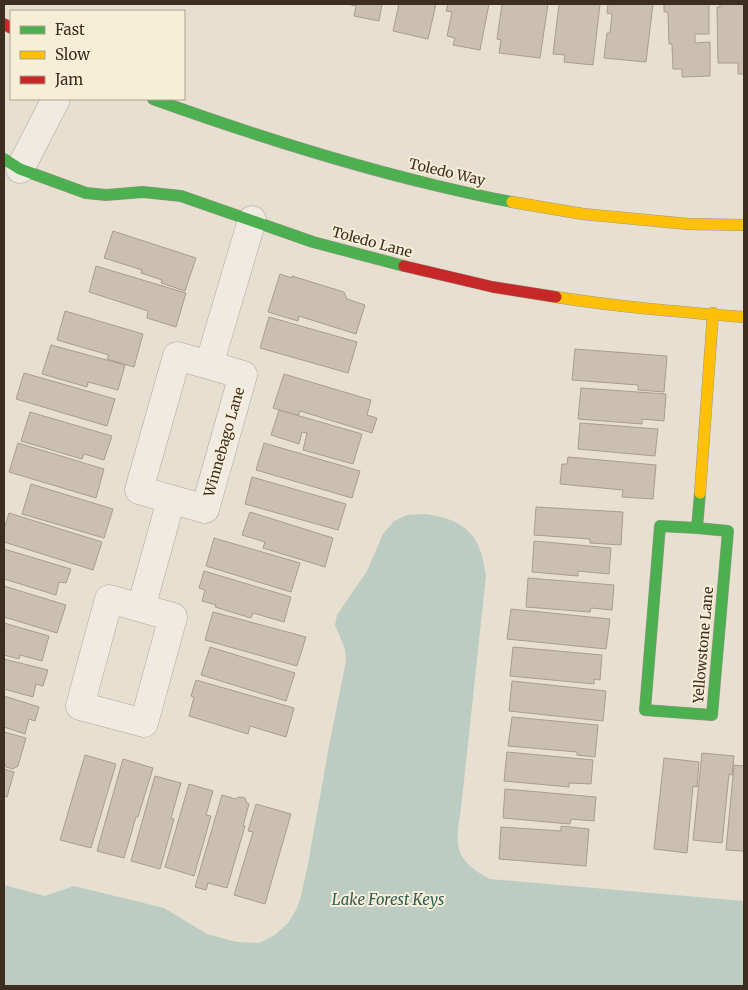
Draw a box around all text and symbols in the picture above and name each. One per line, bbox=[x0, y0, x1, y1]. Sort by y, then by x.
legend bbox=[10, 10, 185, 100]
text: Fast bbox=[55, 20, 85, 39]
text: Slow bbox=[55, 45, 90, 64]
text: Jam bbox=[54, 70, 83, 89]
street label: Toledo Way bbox=[407, 154, 488, 190]
street label: Toledo Lane bbox=[330, 223, 414, 261]
street label: Winnebago Lane bbox=[199, 385, 248, 500]
street label: Yellowstone Lane bbox=[689, 586, 717, 705]
water label: Lake Forest Keys bbox=[332, 890, 444, 909]

